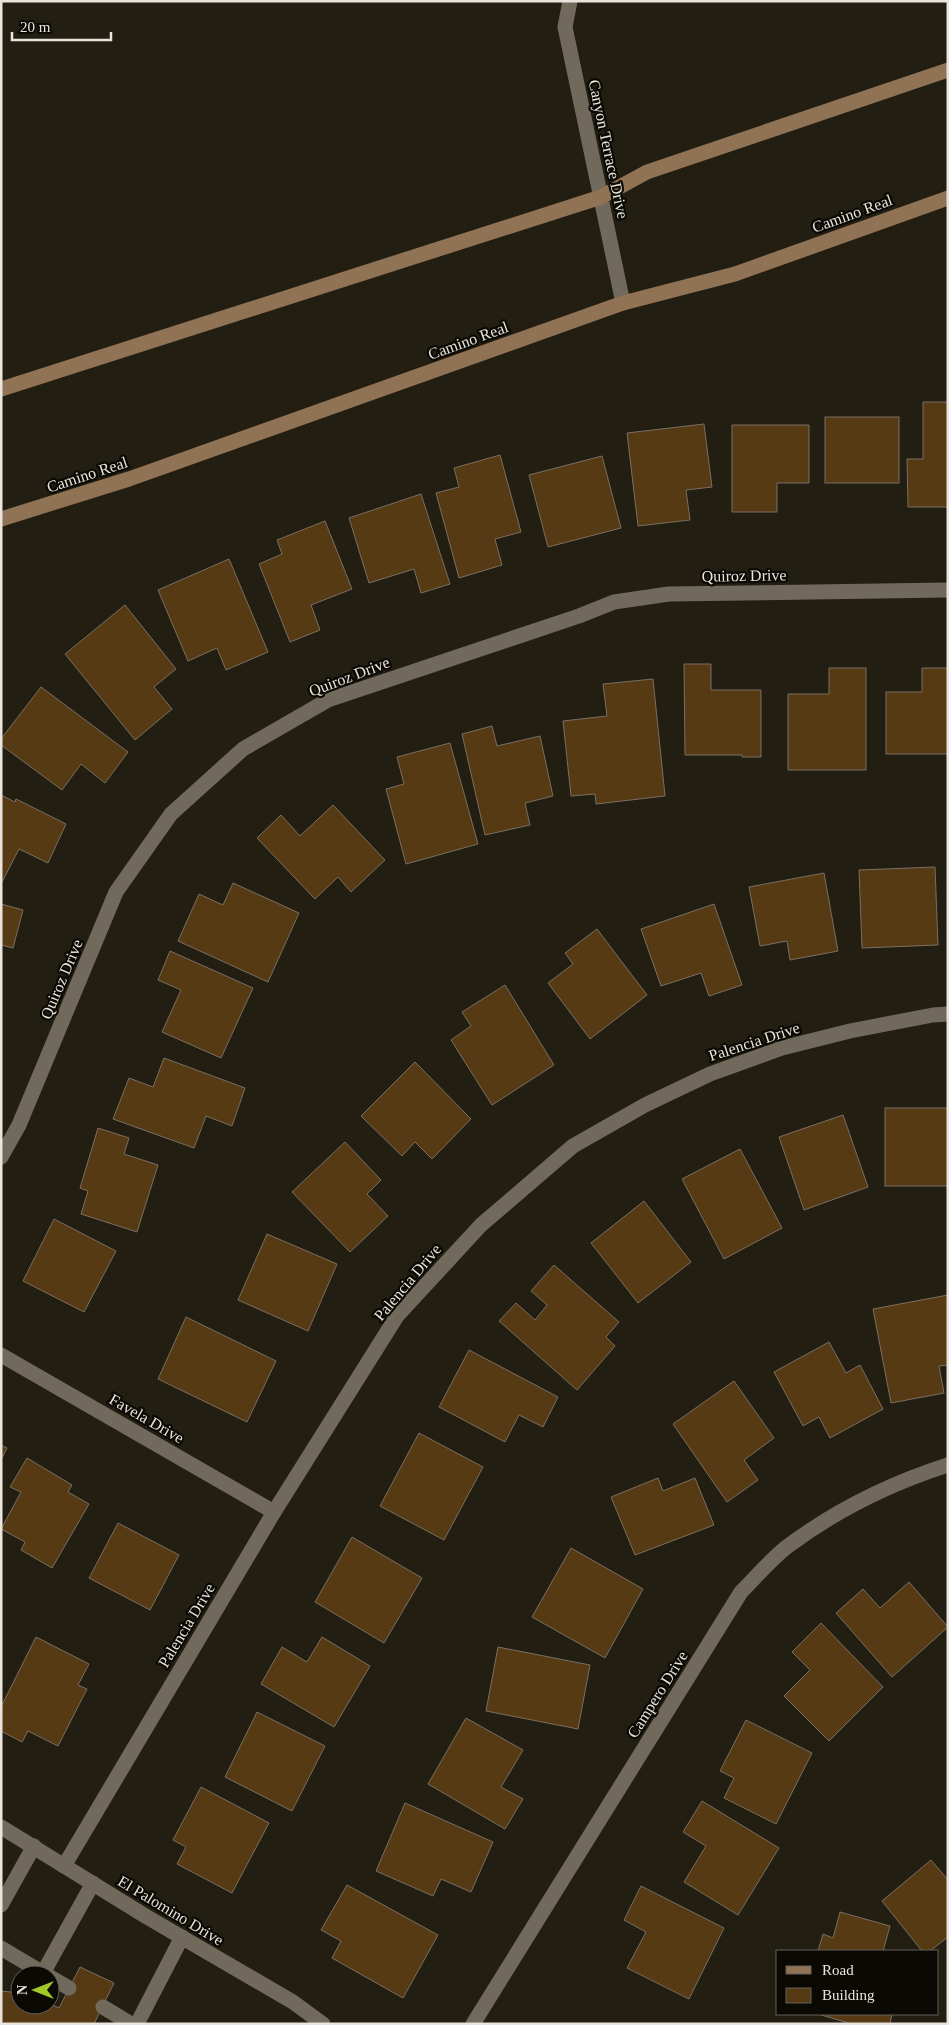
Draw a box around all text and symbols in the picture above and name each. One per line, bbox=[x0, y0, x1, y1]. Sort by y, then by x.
scale bar bbox=[12, 10, 111, 42]
text: 20 m bbox=[20, 19, 51, 35]
street label: Canyon Terrace Drive bbox=[584, 78, 632, 220]
street label: Camino Real bbox=[810, 191, 895, 236]
street label: Camino Real bbox=[426, 318, 511, 363]
street label: Camino Real bbox=[45, 453, 130, 496]
street label: Quiroz Drive bbox=[701, 566, 787, 585]
street label: Quiroz Drive bbox=[307, 653, 392, 700]
street label: Quiroz Drive bbox=[37, 937, 86, 1022]
street label: Palencia Drive bbox=[707, 1019, 802, 1064]
street label: Palencia Drive bbox=[370, 1241, 444, 1324]
street label: Favela Drive bbox=[107, 1390, 187, 1447]
street label: Palencia Drive bbox=[155, 1580, 218, 1670]
street label: Campero Drive bbox=[624, 1648, 692, 1741]
street label: El Palomino Drive bbox=[115, 1872, 227, 1949]
legend bbox=[776, 1950, 939, 2015]
text: Road bbox=[822, 1962, 854, 1978]
north arrow bbox=[10, 1965, 60, 2015]
text: N bbox=[15, 1985, 30, 1995]
text: Building bbox=[822, 1987, 875, 2003]

